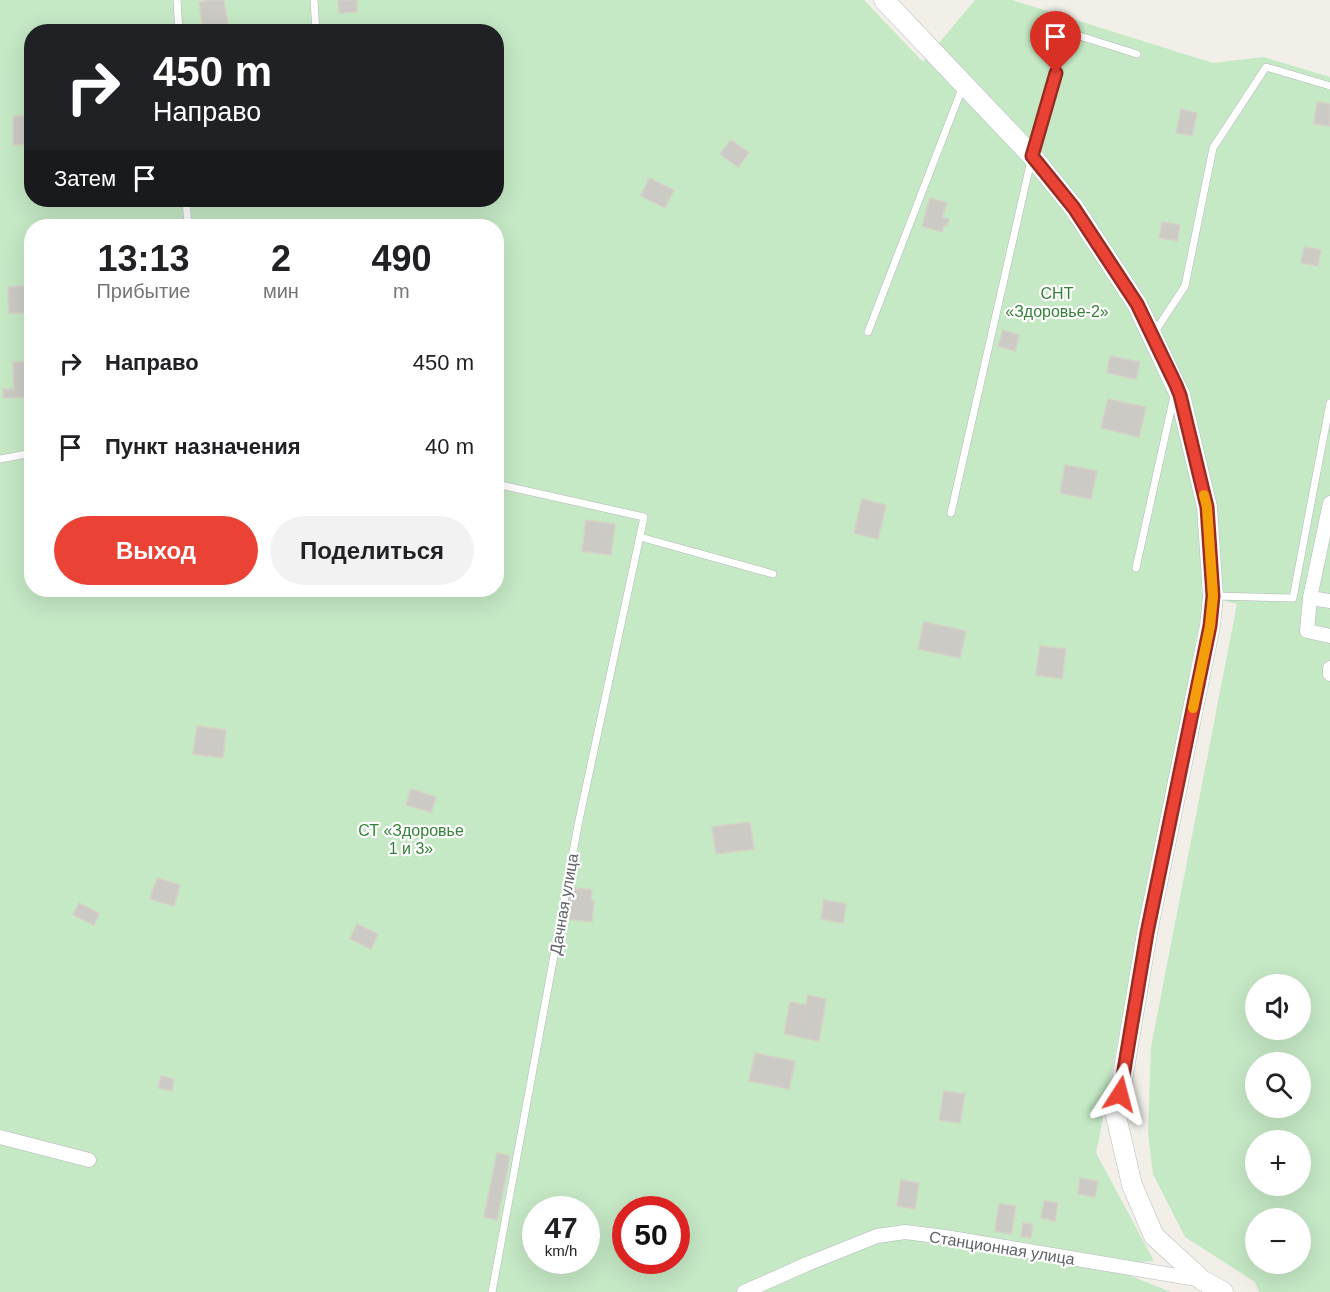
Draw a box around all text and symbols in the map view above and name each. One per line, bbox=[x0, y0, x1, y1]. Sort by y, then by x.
pin bbox=[1030, 11, 1081, 73]
icon: arrive bbox=[1039, 20, 1072, 53]
icon: right bbox=[54, 48, 132, 126]
text: 450 m bbox=[153, 48, 272, 95]
text: Направо bbox=[153, 97, 261, 127]
icon: arrive bbox=[128, 162, 161, 195]
text: Затем bbox=[54, 166, 116, 191]
text: 13:13 bbox=[97, 238, 190, 279]
text: 2 bbox=[271, 238, 291, 279]
text: 490 bbox=[371, 238, 431, 279]
text: Прибытие bbox=[96, 280, 190, 302]
text: мин bbox=[263, 280, 299, 302]
text: m bbox=[393, 280, 410, 302]
park label: СНТ «Здоровье-2» bbox=[1005, 285, 1109, 320]
icon: right bbox=[54, 347, 87, 380]
text: Направо bbox=[105, 350, 199, 375]
text: 450 m bbox=[413, 350, 474, 375]
icon: arrive bbox=[54, 431, 87, 464]
text: Пункт назначения bbox=[105, 434, 301, 459]
text: 40 m bbox=[425, 434, 474, 459]
button: Выход bbox=[54, 516, 258, 585]
button: Поделиться bbox=[270, 516, 474, 585]
park label: СТ «Здоровье 1 и 3» bbox=[358, 822, 464, 857]
street label: Дачная улица bbox=[547, 852, 581, 956]
map controls bbox=[1245, 974, 1311, 1274]
button: sound bbox=[1245, 974, 1311, 1040]
button: search bbox=[1245, 1052, 1311, 1118]
position arrow bbox=[1088, 1062, 1152, 1126]
button: + bbox=[1245, 1130, 1311, 1196]
speed limit sign: 50 bbox=[612, 1196, 690, 1274]
button: − bbox=[1245, 1208, 1311, 1274]
text: 47 bbox=[544, 1211, 578, 1244]
street label: Станционная улица bbox=[928, 1228, 1076, 1268]
text: km/h bbox=[545, 1242, 577, 1259]

